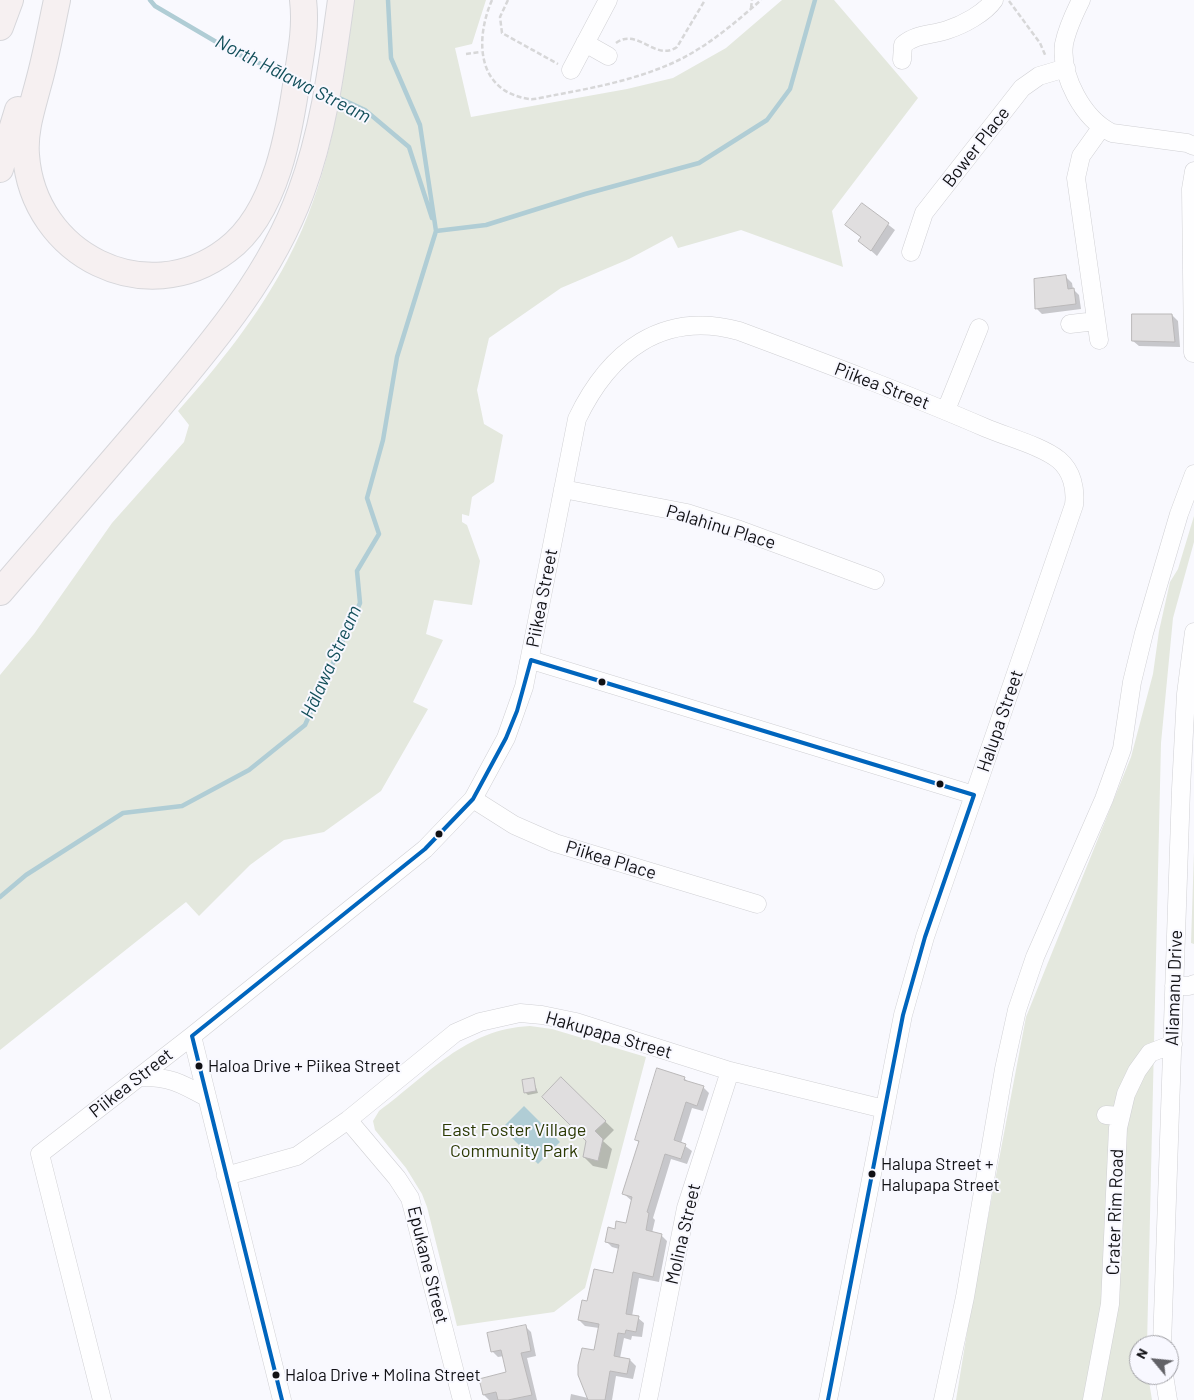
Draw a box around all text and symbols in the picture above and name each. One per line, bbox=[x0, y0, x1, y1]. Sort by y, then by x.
water label: North Hālawa Stream bbox=[211, 30, 375, 128]
street label: Bower Place bbox=[938, 103, 1014, 191]
street label: Piikea Street bbox=[831, 358, 933, 414]
street label: Palahinu Place bbox=[664, 500, 778, 554]
street label: Piikea Street bbox=[522, 547, 562, 649]
water label: Hālawa Stream bbox=[296, 602, 366, 722]
street label: Halupa Street bbox=[972, 667, 1028, 775]
unlabelled marker bbox=[597, 677, 607, 687]
unlabelled marker bbox=[935, 779, 945, 789]
unlabelled marker bbox=[434, 829, 444, 839]
street label: Piikea Place bbox=[563, 836, 659, 884]
street label: Aliamanu Drive bbox=[1161, 930, 1187, 1046]
street label: Hakupapa Street bbox=[543, 1007, 675, 1063]
street label: Piikea Street bbox=[85, 1044, 177, 1122]
place label: Haloa Drive + Piikea Street bbox=[208, 1056, 401, 1076]
marker: Haloa Drive + Piikea Street bbox=[194, 1061, 204, 1071]
park label: East Foster Village Community Park bbox=[442, 1119, 586, 1162]
street label: Crater Rim Road bbox=[1102, 1148, 1128, 1276]
place label: Halupa Street + Halupapa Street bbox=[881, 1154, 1000, 1194]
marker: Halupa Street + Halupapa Street bbox=[867, 1169, 877, 1179]
street label: Molina Street bbox=[661, 1181, 705, 1287]
street label: Epukane Street bbox=[403, 1204, 453, 1326]
north arrow bbox=[1129, 1335, 1179, 1385]
text: N bbox=[1132, 1345, 1151, 1361]
place label: Haloa Drive + Molina Street bbox=[285, 1365, 481, 1385]
marker: Haloa Drive + Molina Street bbox=[271, 1370, 281, 1380]

